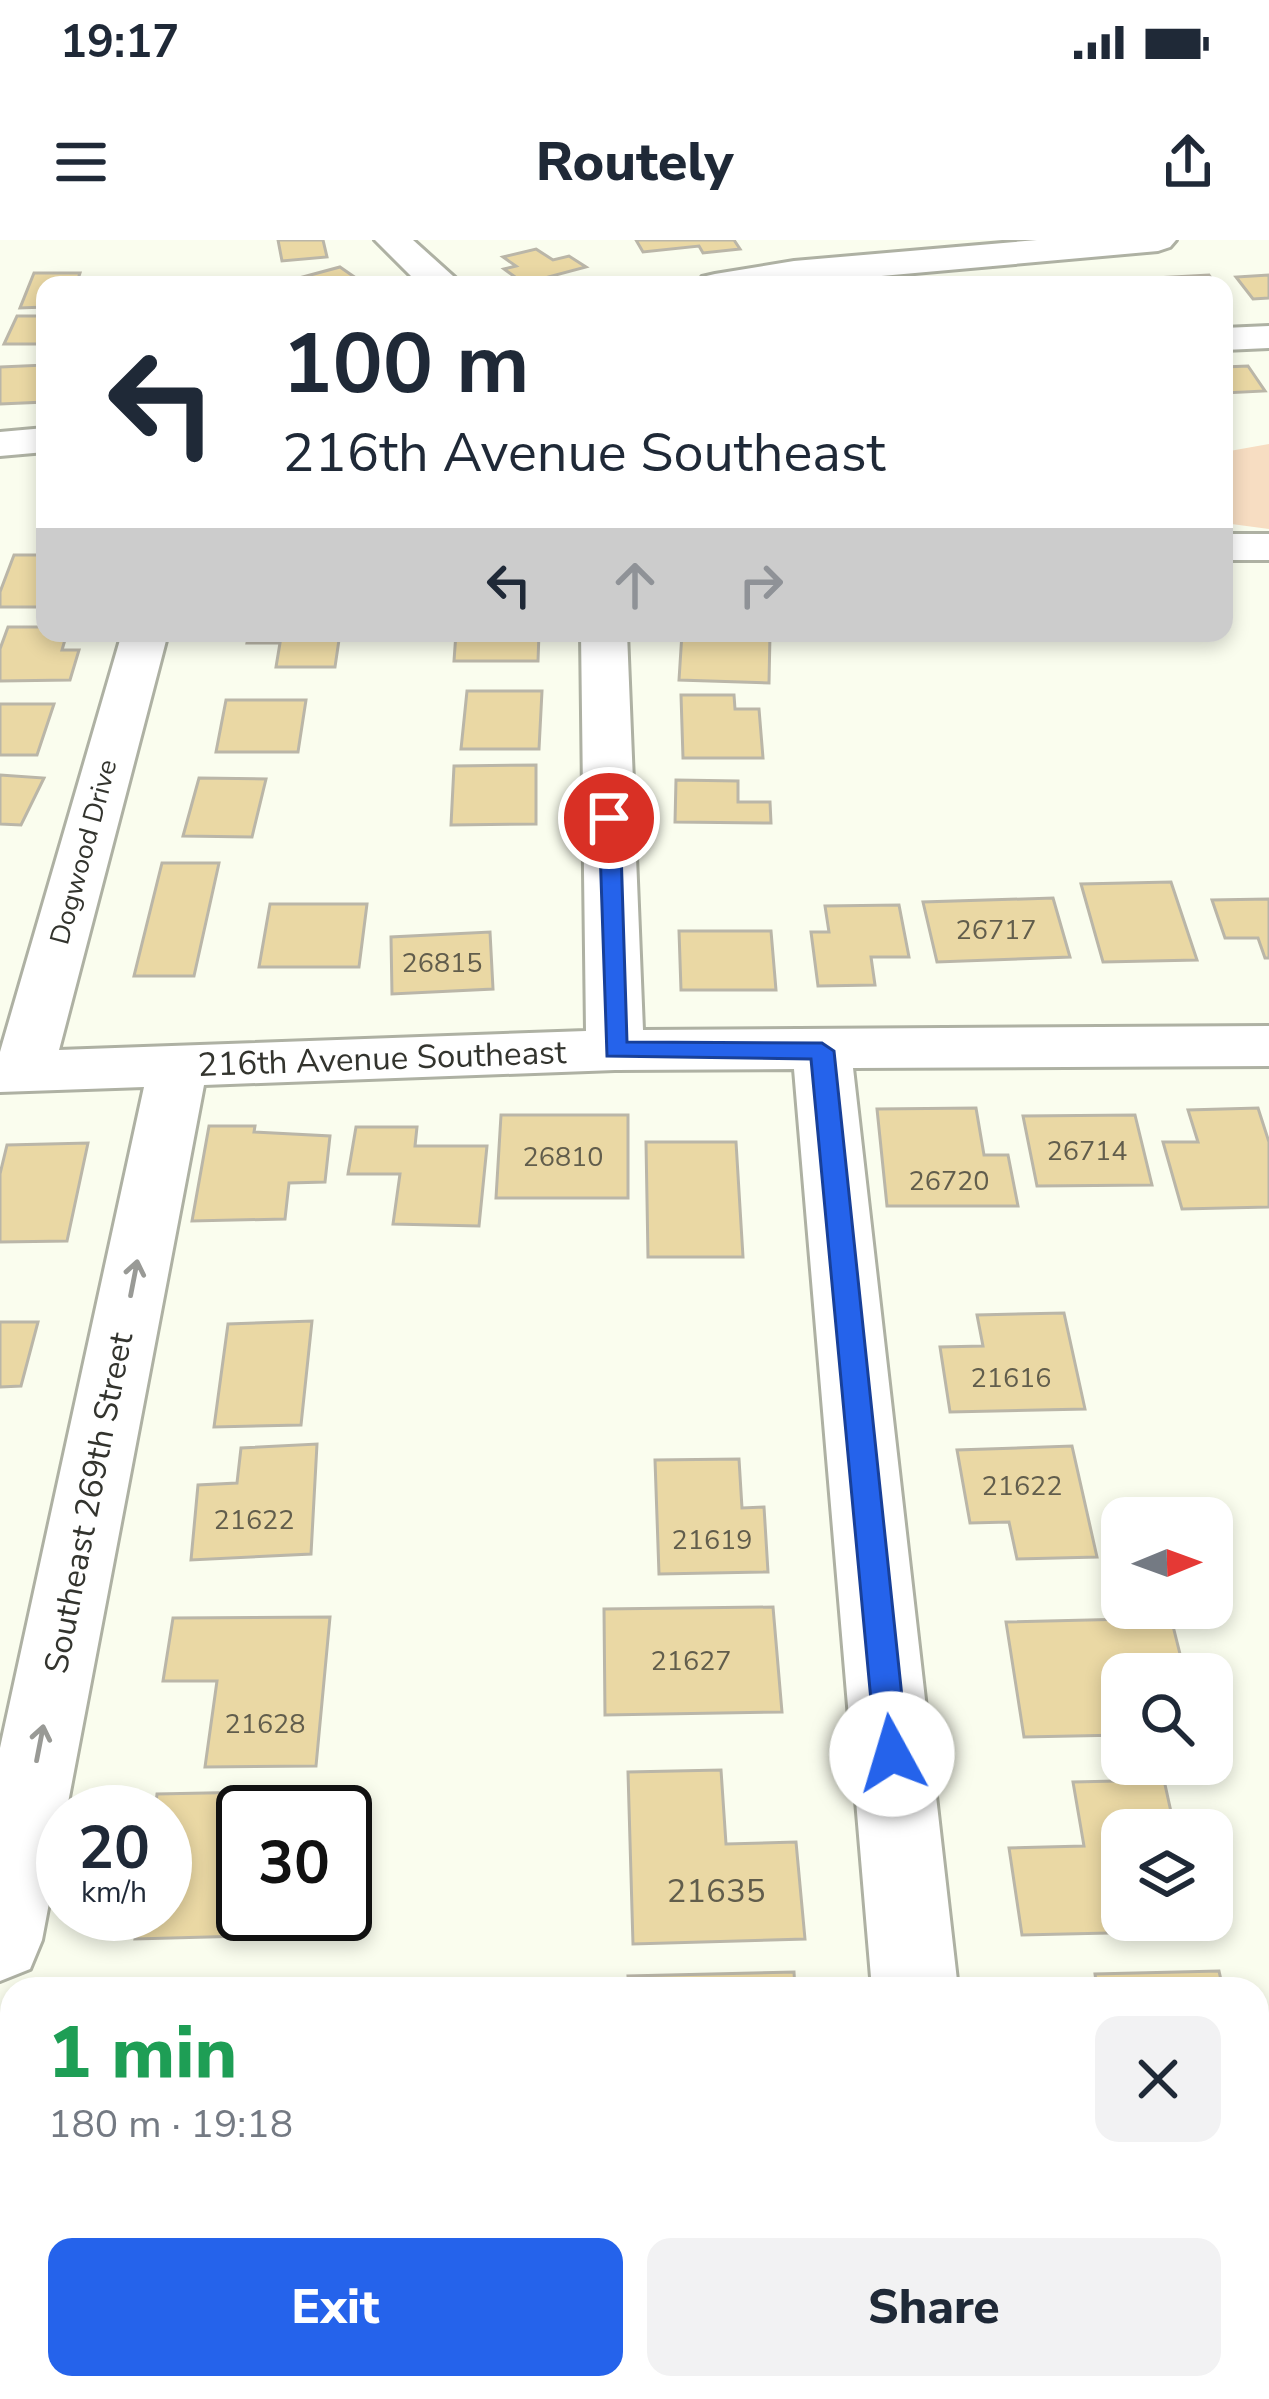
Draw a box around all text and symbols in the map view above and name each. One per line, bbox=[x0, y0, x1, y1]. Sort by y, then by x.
text: 19:17 bbox=[60, 12, 179, 73]
text: Routely bbox=[536, 125, 733, 199]
icon: menu bbox=[48, 129, 114, 195]
icon: share bbox=[1155, 129, 1221, 195]
text: 100 m bbox=[282, 307, 530, 422]
icon: left bbox=[84, 324, 240, 480]
text: 216th Avenue Southeast bbox=[282, 416, 885, 490]
icon: left bbox=[476, 552, 542, 618]
icon: ahead bbox=[602, 552, 668, 618]
icon: right bbox=[728, 552, 794, 618]
street label: Dogwood Drive bbox=[42, 755, 126, 949]
pin bbox=[558, 767, 660, 869]
icon: arrive bbox=[576, 785, 642, 851]
house number: 26717 bbox=[956, 912, 1037, 949]
house number: 26815 bbox=[402, 945, 483, 982]
street label: 216th Avenue Southeast bbox=[197, 1030, 567, 1088]
house number: 26714 bbox=[1047, 1133, 1128, 1170]
house number: 26810 bbox=[523, 1139, 604, 1176]
house number: 26720 bbox=[909, 1163, 990, 1200]
one-way arrow bbox=[124, 1260, 147, 1298]
street label: Southeast 269th Street bbox=[34, 1328, 144, 1677]
house number: 21616 bbox=[971, 1360, 1052, 1397]
house number: 21622 bbox=[982, 1468, 1063, 1505]
north arrow bbox=[1101, 1497, 1233, 1629]
map controls bbox=[1101, 1497, 1233, 1941]
house number: 21622 bbox=[214, 1502, 295, 1539]
house number: 21619 bbox=[672, 1522, 753, 1559]
house number: 21627 bbox=[651, 1643, 732, 1680]
button: search bbox=[1101, 1653, 1233, 1785]
position arrow bbox=[829, 1691, 955, 1817]
house number: 21628 bbox=[225, 1706, 306, 1743]
one-way arrow bbox=[30, 1724, 52, 1763]
speed limit sign: 30 bbox=[216, 1785, 372, 1941]
text: 20 bbox=[78, 1807, 150, 1889]
button: layers bbox=[1101, 1809, 1233, 1941]
house number: 21635 bbox=[666, 1869, 766, 1914]
text: km/h bbox=[81, 1872, 147, 1913]
text: 1 min bbox=[48, 2004, 237, 2102]
button: close bbox=[1095, 2016, 1221, 2142]
text: 180 m · 19:18 bbox=[48, 2098, 293, 2151]
button: Exit bbox=[48, 2238, 623, 2376]
button: Share bbox=[647, 2238, 1221, 2376]

